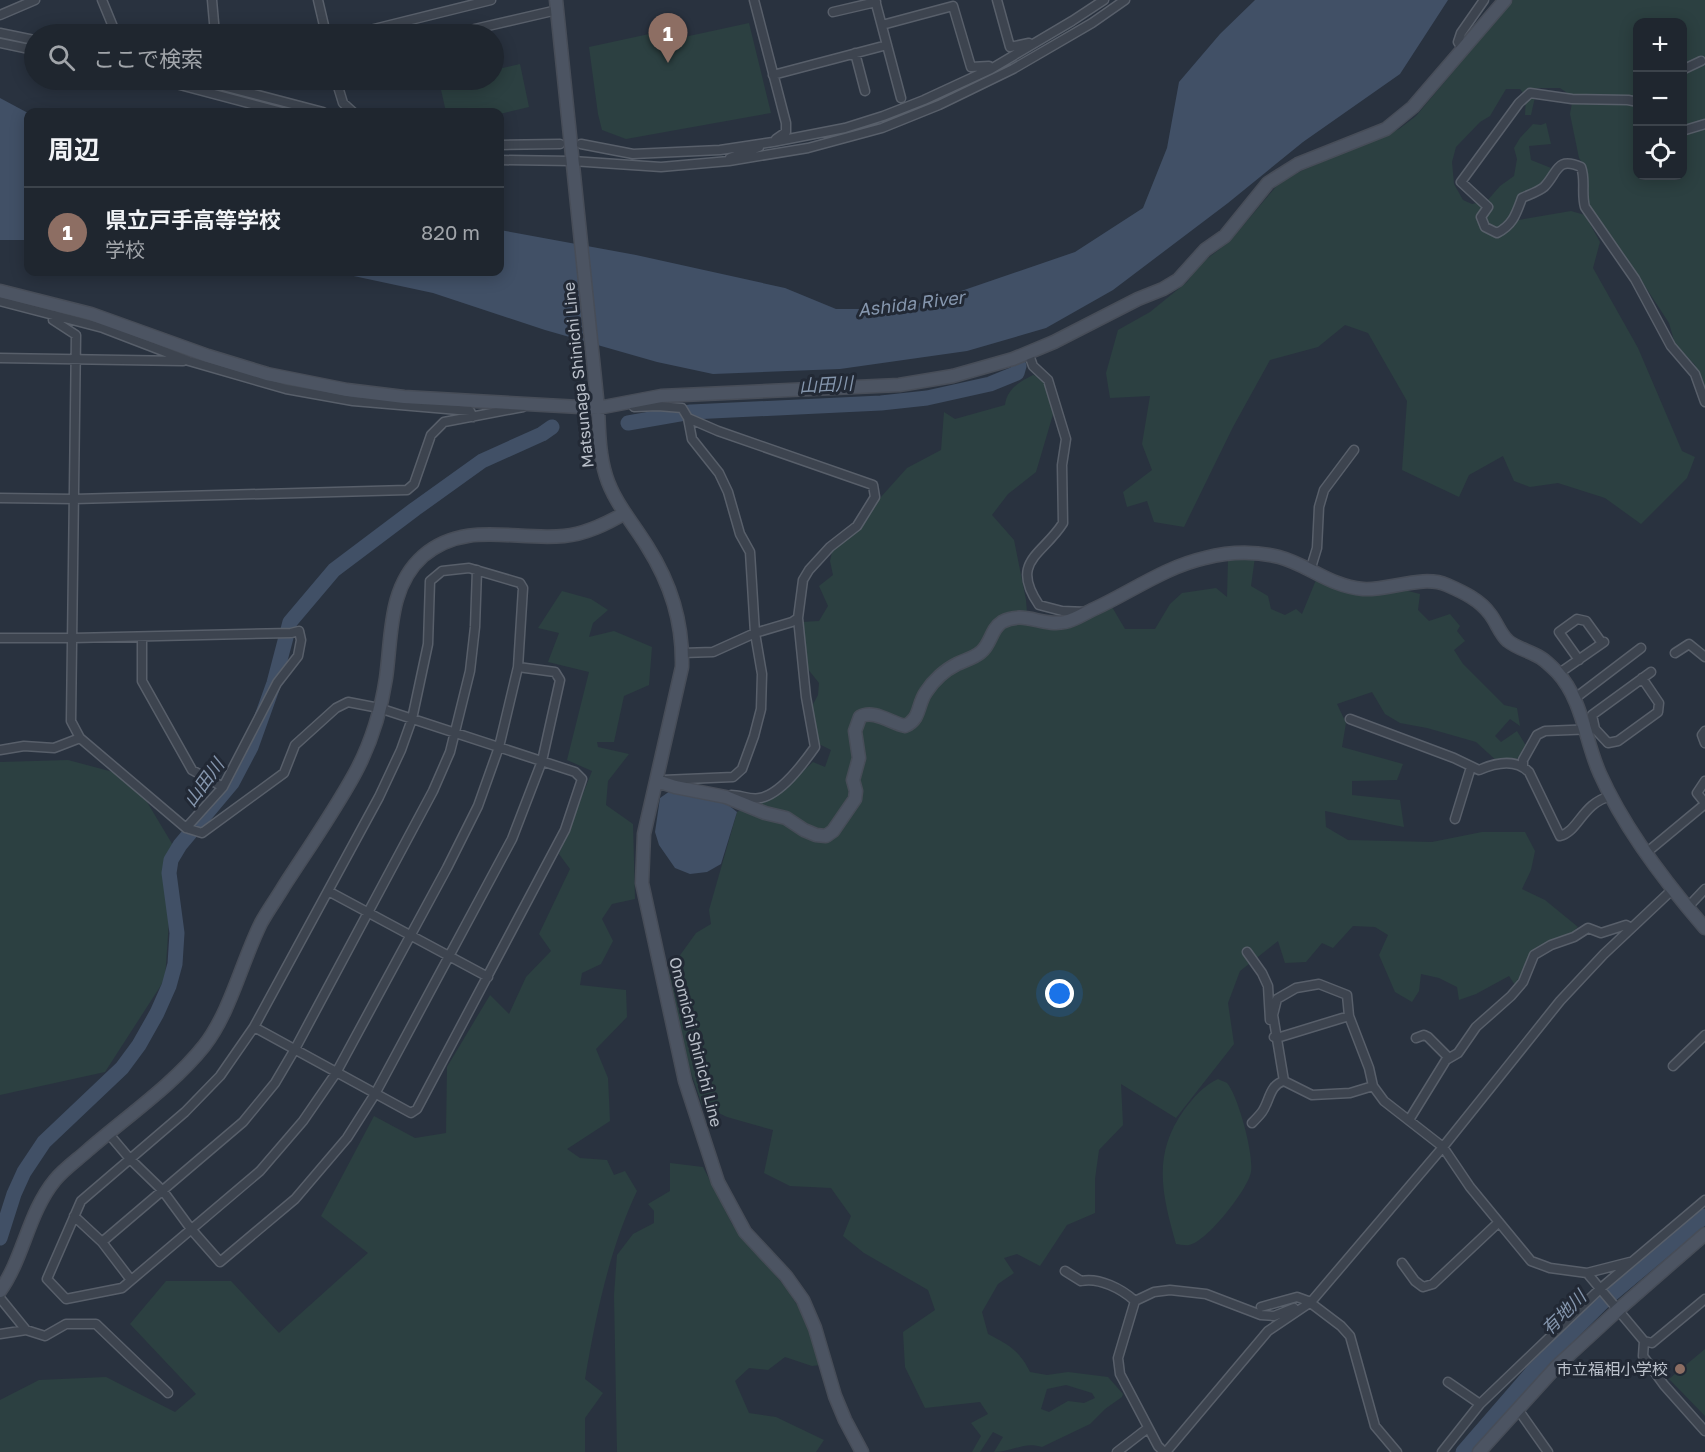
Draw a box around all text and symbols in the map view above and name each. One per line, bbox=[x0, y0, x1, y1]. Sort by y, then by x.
pin: 1 bbox=[648, 14, 688, 63]
map controls bbox=[1633, 18, 1687, 180]
button: + bbox=[1633, 18, 1687, 72]
search box bbox=[24, 24, 504, 90]
icon: search bbox=[45, 41, 78, 74]
text: ここで検索 bbox=[93, 45, 203, 72]
button: − bbox=[1633, 72, 1687, 126]
button: locate bbox=[1633, 126, 1687, 180]
text: 周辺 bbox=[48, 134, 100, 165]
text: 県立戸手高等学校 bbox=[105, 206, 281, 233]
text: 1 bbox=[62, 220, 73, 244]
text: 820 m bbox=[421, 220, 480, 244]
text: 学校 bbox=[105, 237, 145, 261]
street label: Matsunaga Shinichi Line bbox=[558, 281, 598, 469]
water label: Ashida River bbox=[856, 285, 968, 320]
water label: 山田川 bbox=[798, 371, 855, 396]
water label: 山田川 bbox=[178, 752, 229, 811]
street label: Onomichi Shinichi Line bbox=[665, 955, 727, 1129]
your location bbox=[1045, 979, 1074, 1008]
water label: 有地川 bbox=[1536, 1284, 1592, 1339]
place label: 市立福相小学校 bbox=[1556, 1359, 1668, 1379]
marker: 市立福相小学校 bbox=[1673, 1362, 1687, 1376]

